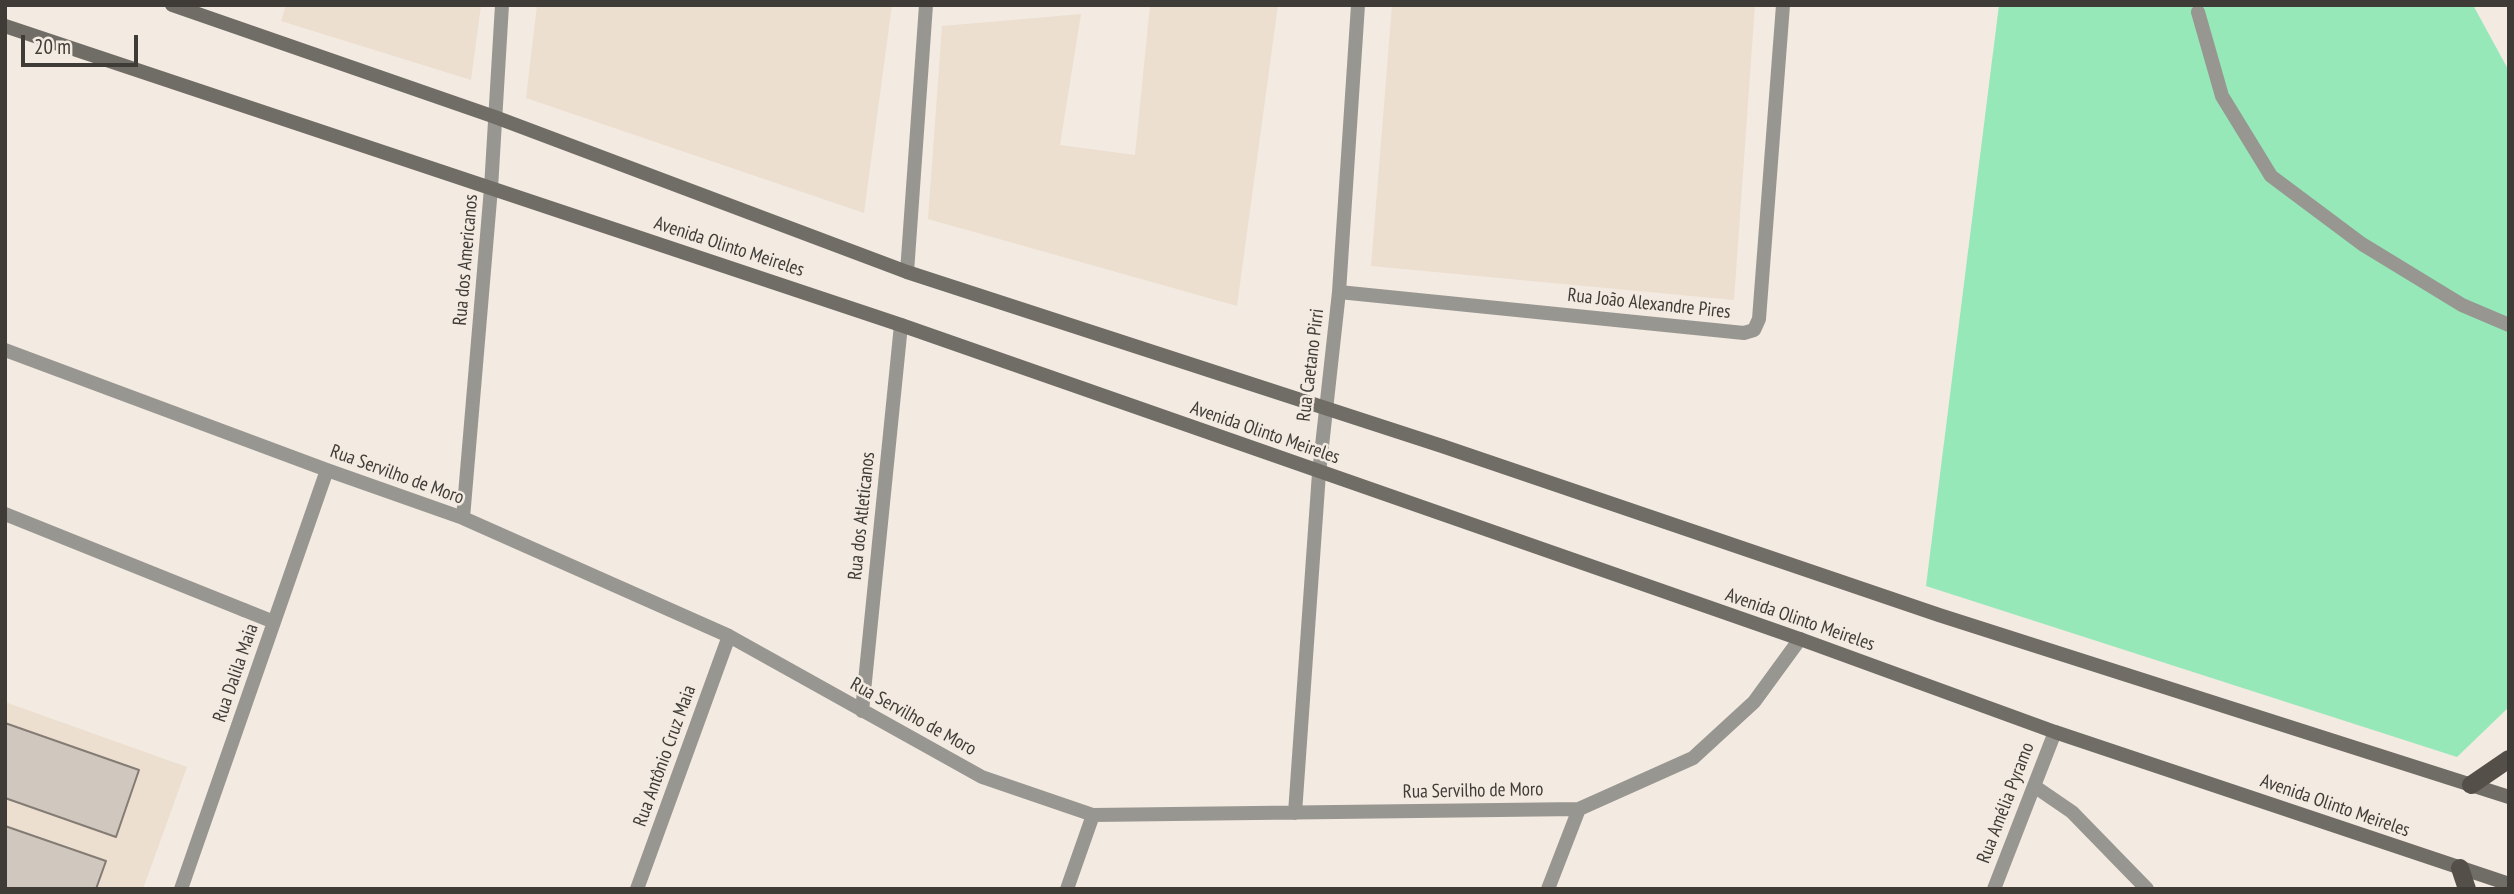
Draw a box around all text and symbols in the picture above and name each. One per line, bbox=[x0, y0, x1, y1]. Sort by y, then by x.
scale bar bbox=[24, 21, 142, 65]
text: 20 m bbox=[34, 33, 71, 60]
street label: Rua dos Americanos bbox=[449, 193, 483, 327]
street label: Avenida Olinto Meireles bbox=[651, 212, 807, 282]
street label: Rua João Alexandre Pires bbox=[1566, 284, 1732, 324]
street label: Rua Caetano Pirri bbox=[1293, 307, 1329, 423]
street label: Avenida Olinto Meireles bbox=[1187, 397, 1343, 469]
street label: Rua Servilho de Moro bbox=[327, 440, 467, 510]
street label: Rua dos Atleticanos bbox=[844, 451, 880, 581]
street label: Avenida Olinto Meireles bbox=[1722, 584, 1878, 656]
street label: Rua Dalila Maia bbox=[209, 621, 263, 725]
street label: Rua Servilho de Moro bbox=[846, 673, 980, 761]
street label: Rua Antônio Cruz Maia bbox=[629, 682, 701, 830]
street label: Rua Amélia Pyramo bbox=[1973, 739, 2039, 867]
street label: Avenida Olinto Meireles bbox=[2257, 770, 2413, 842]
street label: Rua Servilho de Moro bbox=[1403, 778, 1543, 804]

